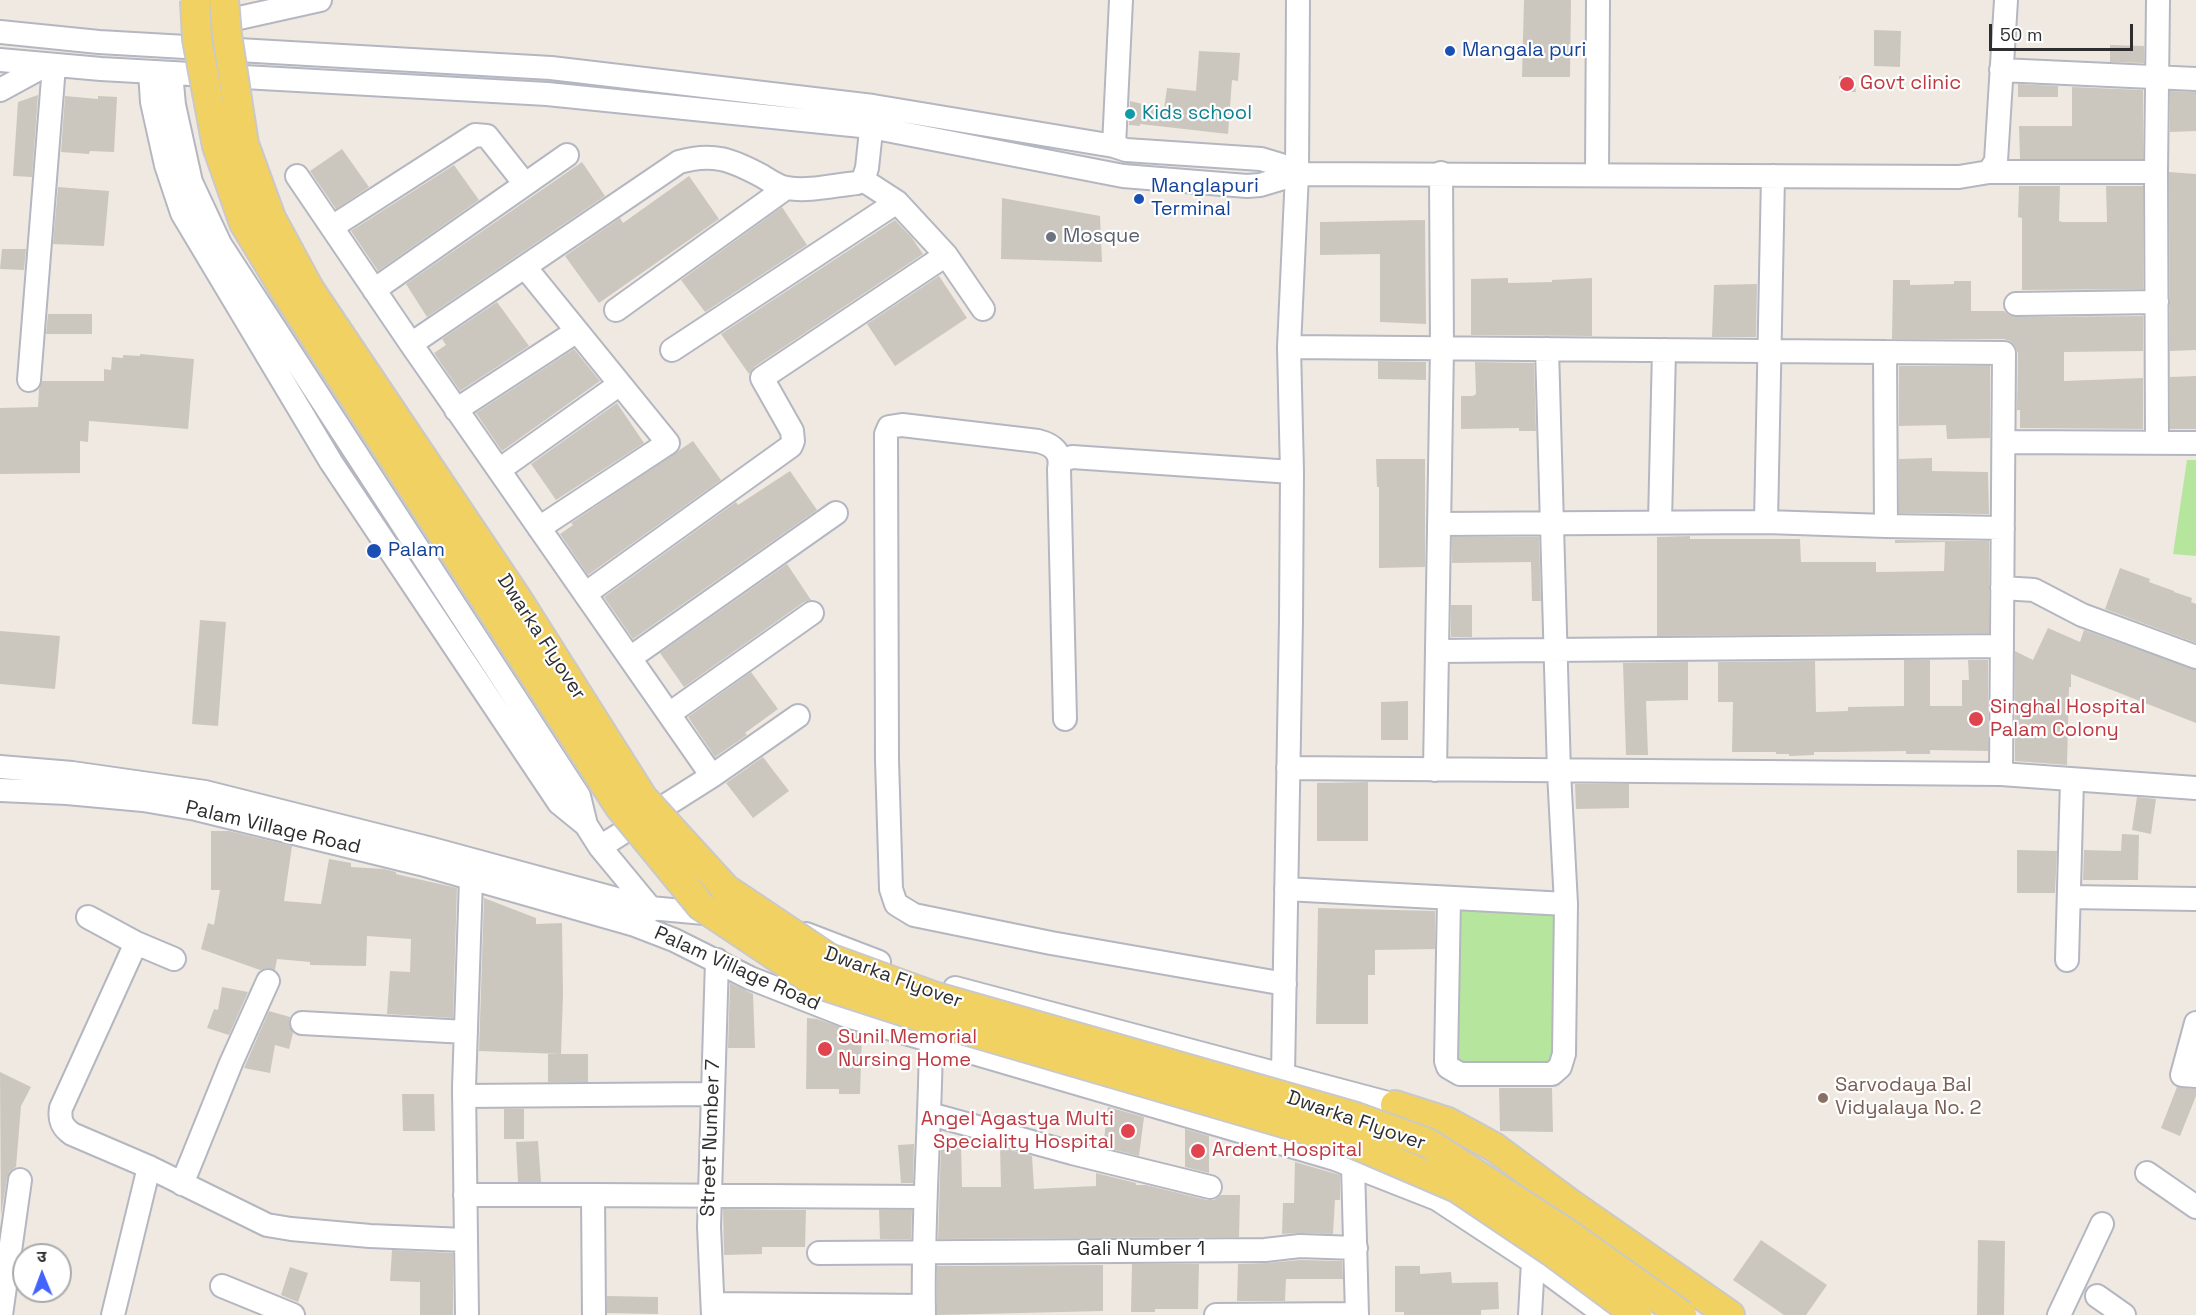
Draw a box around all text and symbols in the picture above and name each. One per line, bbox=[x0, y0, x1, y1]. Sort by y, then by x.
scale bar bbox=[1992, 12, 2136, 50]
text: 50 m bbox=[2000, 23, 2042, 46]
place label: Mangala puri bbox=[1462, 39, 1586, 63]
marker: Mangala puri bbox=[1443, 44, 1457, 58]
place label: Govt clinic bbox=[1860, 72, 1961, 96]
marker: Govt clinic bbox=[1838, 75, 1856, 93]
place label: Kids school bbox=[1142, 102, 1252, 126]
marker: Kids school bbox=[1123, 107, 1137, 121]
place label: Manglapuri Terminal bbox=[1151, 175, 1259, 222]
marker: Manglapuri Terminal bbox=[1132, 192, 1146, 206]
place label: Mosque bbox=[1063, 225, 1140, 249]
marker: Mosque bbox=[1044, 230, 1058, 244]
place label: Palam bbox=[388, 539, 445, 563]
marker: Palam bbox=[365, 542, 383, 560]
street label: Dwarka Flyover bbox=[491, 570, 591, 704]
place label: Singhal Hospital Palam Colony bbox=[1990, 696, 2145, 743]
marker: Singhal Hospital Palam Colony bbox=[1967, 710, 1985, 728]
street label: Palam Village Road bbox=[183, 796, 363, 860]
street label: Palam Village Road bbox=[650, 922, 824, 1016]
street label: Dwarka Flyover bbox=[821, 942, 965, 1014]
place label: Sunil Memorial Nursing Home bbox=[838, 1026, 977, 1073]
marker: Sunil Memorial Nursing Home bbox=[816, 1040, 834, 1058]
street label: Street Number 7 bbox=[696, 1059, 726, 1217]
place label: Sarvodaya Bal Vidyalaya No. 2 bbox=[1835, 1074, 1982, 1121]
street label: Dwarka Flyover bbox=[1284, 1086, 1428, 1156]
marker: Sarvodaya Bal Vidyalaya No. 2 bbox=[1816, 1091, 1830, 1105]
place label: Angel Agastya Multi Speciality Hospital bbox=[921, 1108, 1114, 1155]
marker: Angel Agastya Multi Speciality Hospital bbox=[1119, 1122, 1137, 1140]
place label: Ardent Hospital bbox=[1212, 1139, 1362, 1163]
marker: Ardent Hospital bbox=[1189, 1142, 1207, 1160]
street label: Gali Number 1 bbox=[1077, 1238, 1205, 1262]
north arrow bbox=[12, 1243, 72, 1303]
text: उ bbox=[37, 1246, 47, 1267]

